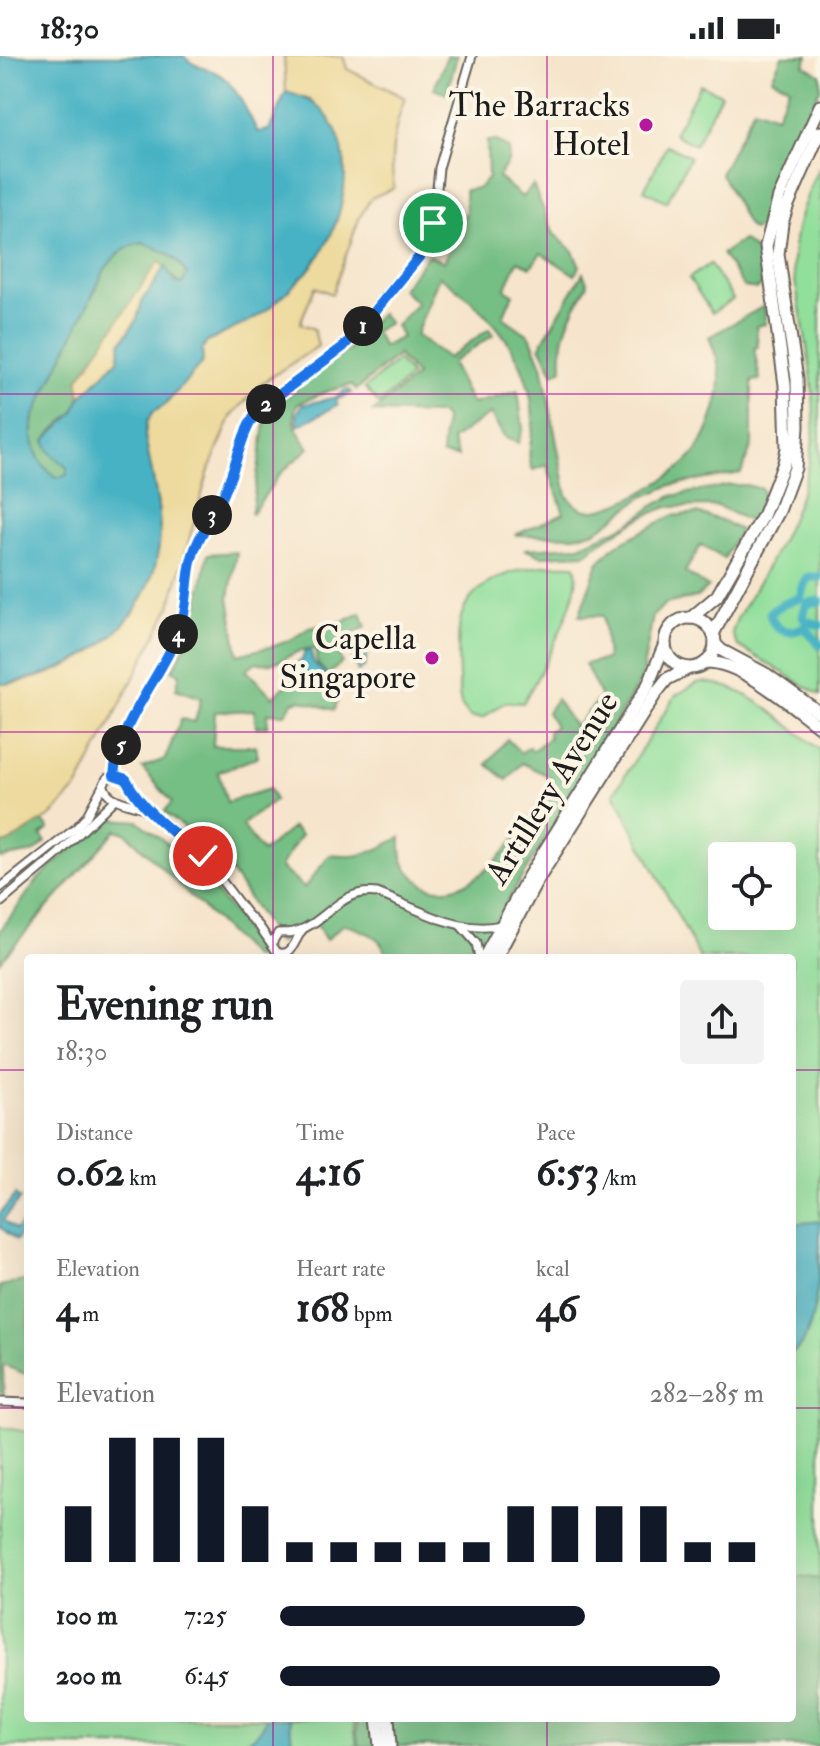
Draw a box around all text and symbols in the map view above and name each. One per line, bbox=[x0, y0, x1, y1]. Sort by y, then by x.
text: 18:30 bbox=[40, 10, 99, 47]
place label: The Barracks Hotel bbox=[449, 84, 630, 166]
marker: The Barracks Hotel bbox=[637, 116, 655, 134]
pin bbox=[399, 189, 467, 257]
icon: arrive bbox=[411, 201, 455, 245]
pin: 1 bbox=[343, 306, 383, 346]
text: 1 bbox=[359, 312, 367, 340]
pin: 2 bbox=[246, 384, 286, 424]
text: 2 bbox=[260, 390, 272, 418]
pin: 3 bbox=[192, 495, 232, 535]
text: 3 bbox=[208, 501, 216, 529]
pin: 4 bbox=[158, 614, 198, 654]
place label: Capella Singapore bbox=[280, 617, 417, 699]
text: 4 bbox=[172, 620, 184, 648]
marker: Capella Singapore bbox=[423, 649, 441, 667]
street label: Artillery Avenue bbox=[475, 684, 628, 893]
pin: 5 bbox=[101, 725, 141, 765]
text: 5 bbox=[116, 731, 126, 759]
pin bbox=[169, 822, 237, 890]
icon: check bbox=[181, 834, 225, 878]
map controls bbox=[708, 842, 796, 930]
button: locate bbox=[708, 842, 796, 930]
text: Evening run bbox=[56, 978, 274, 1033]
button: share bbox=[680, 980, 764, 1064]
text: 18:30 bbox=[56, 1036, 107, 1068]
text: Distance bbox=[56, 1119, 133, 1147]
text: Time bbox=[296, 1119, 344, 1147]
text: Pace bbox=[536, 1119, 575, 1147]
text: 0.62 bbox=[56, 1147, 125, 1198]
text: 4:16 bbox=[296, 1147, 362, 1198]
text: 6:53 bbox=[536, 1147, 599, 1198]
text: km bbox=[125, 1164, 157, 1192]
text: /km bbox=[599, 1164, 637, 1192]
text: Elevation bbox=[56, 1255, 140, 1283]
text: Heart rate bbox=[296, 1255, 386, 1283]
text: kcal bbox=[536, 1255, 570, 1283]
text: 4 bbox=[56, 1283, 78, 1334]
text: 168 bbox=[296, 1283, 349, 1334]
text: 46 bbox=[536, 1283, 578, 1334]
text: m bbox=[78, 1300, 99, 1328]
text: bpm bbox=[349, 1300, 393, 1328]
text: Elevation bbox=[56, 1378, 155, 1410]
text: 282–285 m bbox=[650, 1378, 764, 1410]
text: 100 m bbox=[56, 1600, 117, 1632]
text: 7:25 bbox=[184, 1600, 227, 1632]
text: 200 m bbox=[56, 1660, 121, 1692]
text: 6:45 bbox=[184, 1660, 229, 1692]

